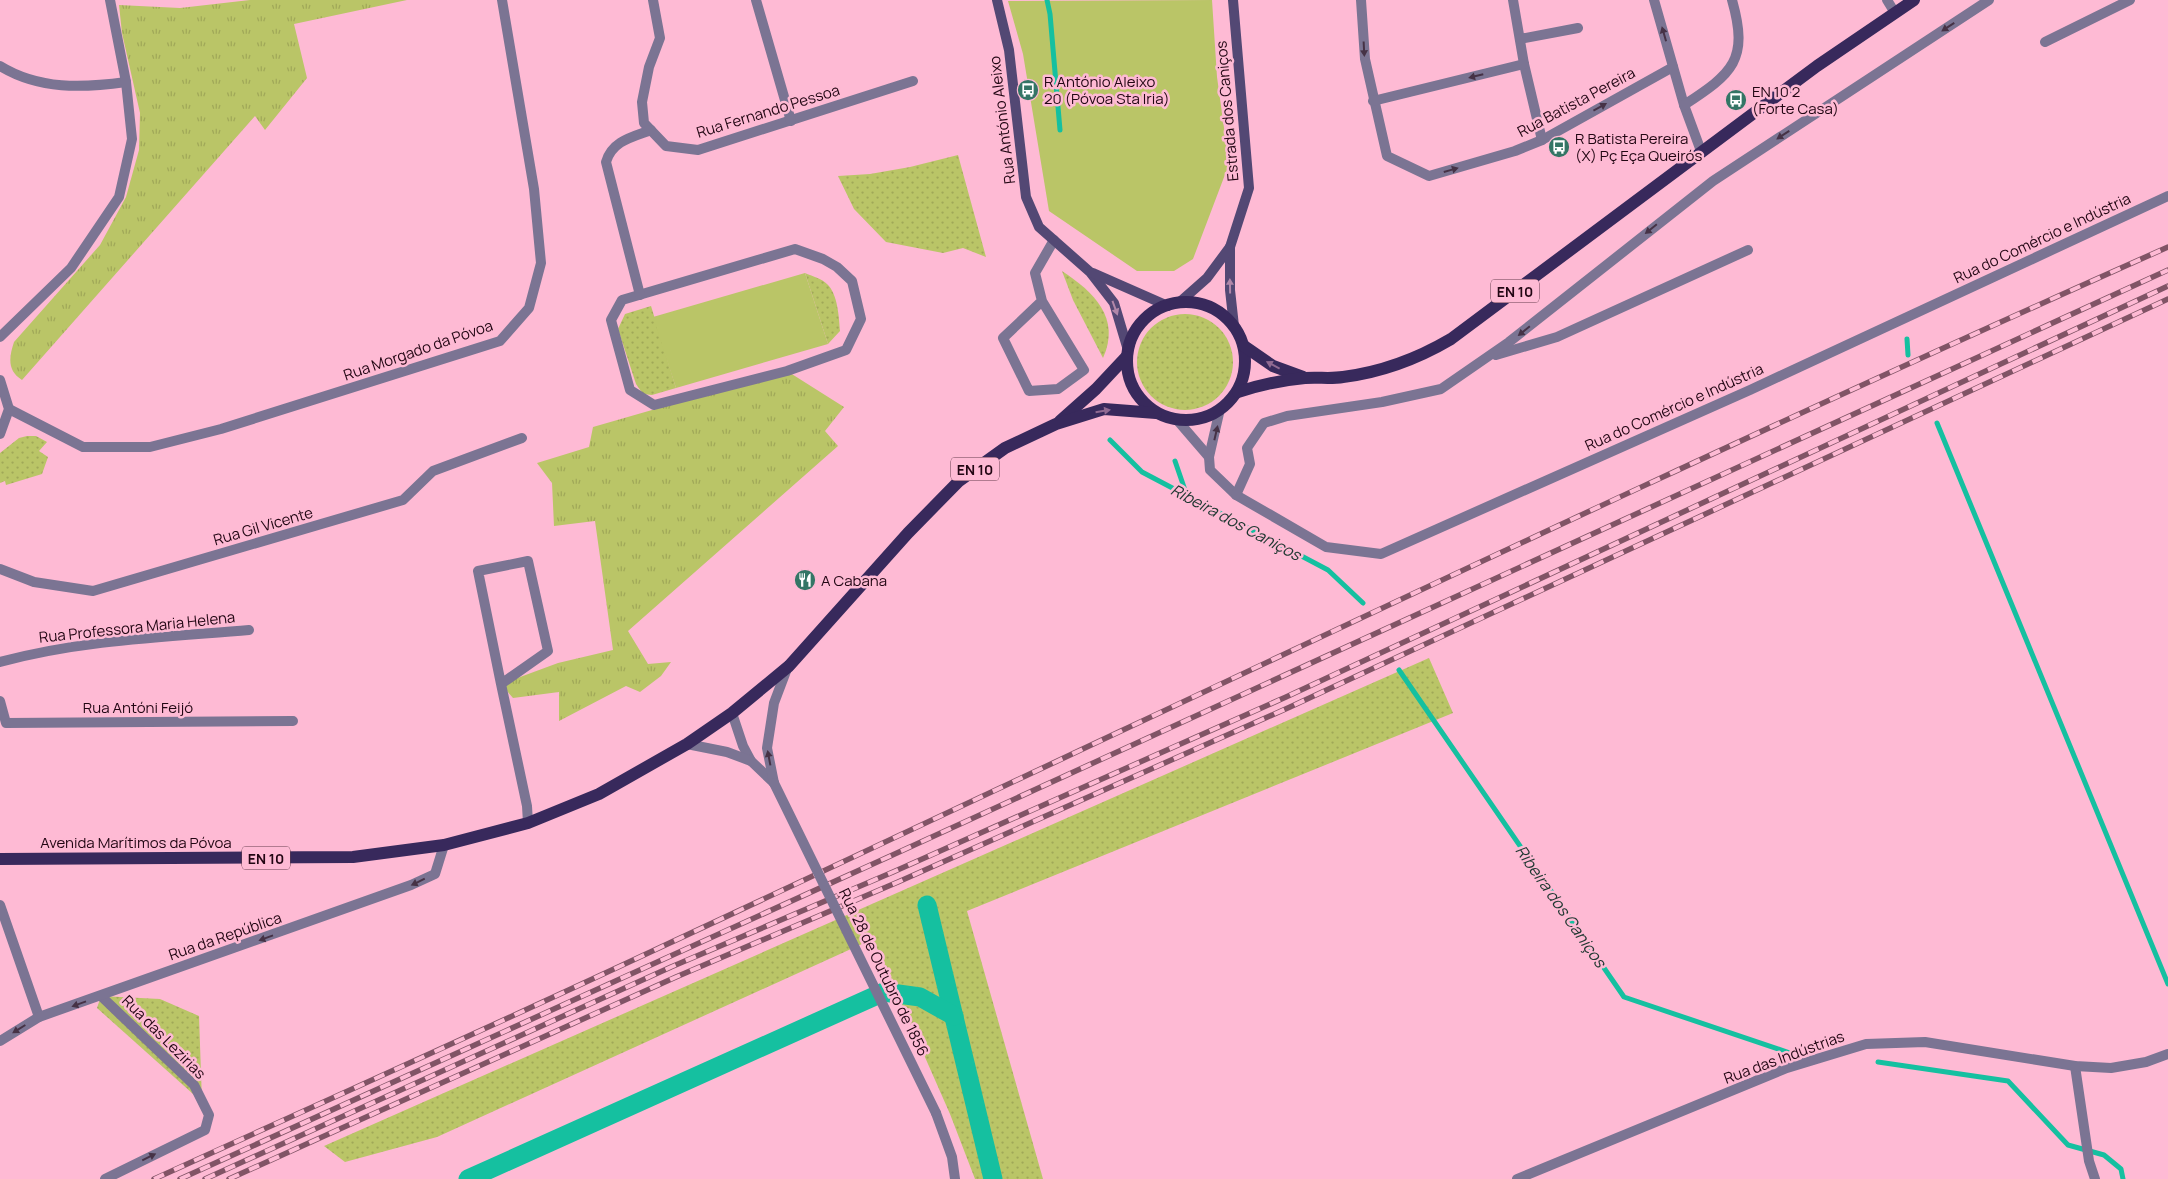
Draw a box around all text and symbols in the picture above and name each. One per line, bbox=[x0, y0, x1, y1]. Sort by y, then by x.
one-way arrow bbox=[1942, 22, 1955, 32]
one-way arrow bbox=[1659, 26, 1667, 41]
street label: Estrada dos Caniços bbox=[1210, 40, 1244, 182]
one-way arrow bbox=[1360, 41, 1368, 57]
street label: Rua António Aleixo bbox=[984, 55, 1020, 185]
street label: Rua Batista Pereira bbox=[1513, 62, 1639, 142]
place label: R António Aleixo 20 (Póvoa Sta Iria) bbox=[1044, 71, 1170, 109]
one-way arrow bbox=[1469, 72, 1484, 80]
bus stop icon: R António Aleixo 20 (Póvoa Sta Iria) bbox=[1016, 78, 1040, 102]
street label: Rua Fernando Pessoa bbox=[694, 79, 842, 143]
place label: EN 10 2 (Forte Casa) bbox=[1752, 81, 1839, 119]
bus stop icon: EN 10 2 (Forte Casa) bbox=[1724, 88, 1748, 112]
one-way arrow bbox=[1594, 103, 1607, 112]
place label: R Batista Pereira (X) Pç Eça Queirós bbox=[1575, 128, 1702, 166]
one-way arrow bbox=[1777, 130, 1790, 140]
bus stop icon: R Batista Pereira (X) Pç Eça Queirós bbox=[1547, 135, 1571, 159]
one-way arrow bbox=[1444, 165, 1459, 173]
street label: Rua do Comércio e Indústria bbox=[1950, 188, 2134, 288]
one-way arrow bbox=[1645, 224, 1658, 235]
one-way arrow bbox=[1226, 278, 1234, 294]
road number: EN 10 bbox=[1491, 280, 1539, 302]
one-way arrow bbox=[1111, 301, 1119, 316]
street label: Rua Morgado da Póvoa bbox=[341, 315, 495, 385]
one-way arrow bbox=[1518, 325, 1531, 336]
street label: Rua do Comércio e Indústria bbox=[1581, 358, 1767, 456]
one-way arrow bbox=[1266, 361, 1280, 369]
one-way arrow bbox=[1095, 406, 1111, 414]
one-way arrow bbox=[1212, 424, 1220, 440]
road number: EN 10 bbox=[951, 458, 999, 480]
water label: Ribeira dos Caniços bbox=[1167, 478, 1306, 566]
street label: Rua Gil Vicente bbox=[211, 502, 315, 550]
restaurant icon: A Cabana bbox=[793, 568, 817, 592]
place label: A Cabana bbox=[821, 570, 887, 591]
street label: Rua Professora Maria Helena bbox=[38, 606, 236, 648]
street label: Rua Antóni Feijó bbox=[83, 697, 193, 718]
one-way arrow bbox=[765, 749, 773, 765]
street label: Avenida Marítimos da Póvoa bbox=[40, 832, 232, 853]
water label: Ribeira dos Caniços bbox=[1511, 841, 1612, 973]
road number: EN 10 bbox=[242, 846, 290, 870]
one-way arrow bbox=[411, 878, 425, 886]
street label: Rua 28 de Outubro de 1856 bbox=[834, 884, 934, 1060]
street label: Rua da República bbox=[166, 907, 284, 965]
one-way arrow bbox=[258, 934, 273, 942]
street label: Rua das Lezirias bbox=[117, 990, 211, 1084]
one-way arrow bbox=[72, 1001, 87, 1008]
one-way arrow bbox=[13, 1025, 26, 1034]
street label: Rua das Indústrias bbox=[1721, 1025, 1847, 1089]
one-way arrow bbox=[142, 1153, 156, 1161]

